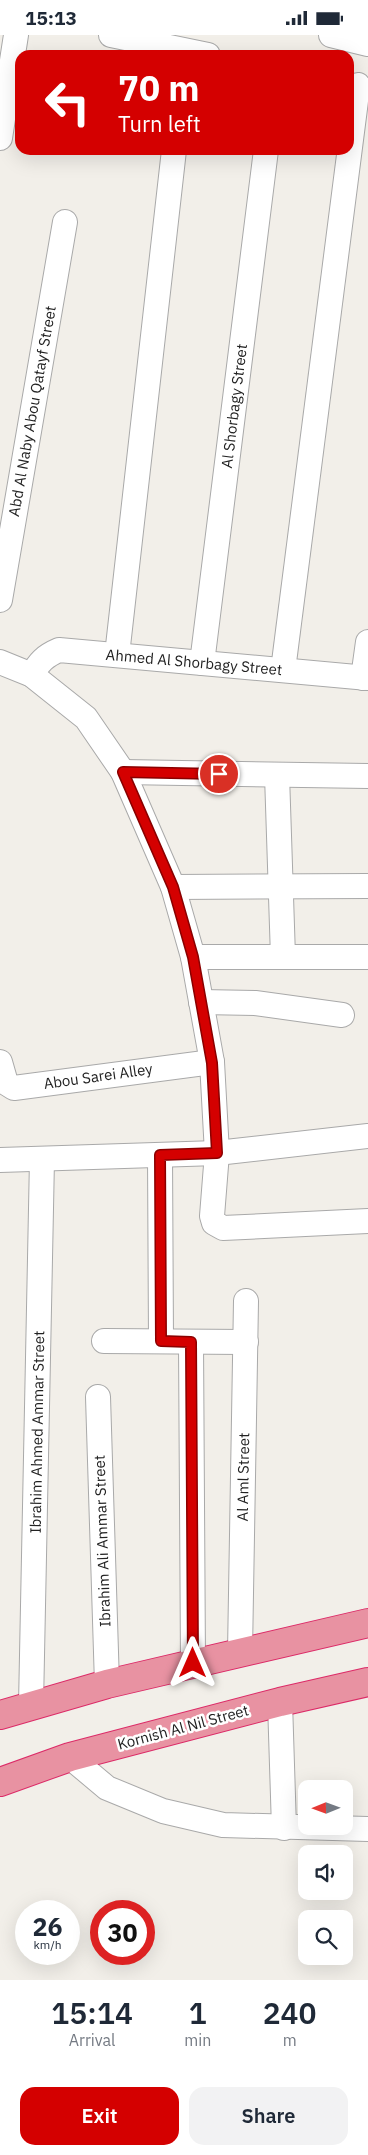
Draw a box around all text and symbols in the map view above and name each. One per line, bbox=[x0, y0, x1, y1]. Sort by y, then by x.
text: 15:13 bbox=[25, 6, 77, 30]
text: 70 m bbox=[118, 65, 200, 111]
icon: left bbox=[35, 70, 100, 135]
text: Turn left bbox=[118, 109, 201, 138]
street label: Abd Al Naby Abou Qatayf Street bbox=[4, 304, 60, 518]
street label: Al Shorbagy Street bbox=[217, 343, 251, 469]
street label: Ahmed Al Shorbagy Street bbox=[105, 645, 283, 679]
pin bbox=[198, 753, 240, 795]
icon: arrive bbox=[205, 760, 233, 788]
street label: Abou Sarei Alley bbox=[42, 1059, 154, 1093]
street label: Ibrahim Ahmed Ammar Street bbox=[26, 1330, 48, 1534]
street label: Al Aml Street bbox=[233, 1432, 253, 1522]
street label: Ibrahim Ali Ammar Street bbox=[90, 1455, 114, 1627]
position arrow bbox=[166, 1636, 218, 1688]
street label: Kornish Al Nil Street bbox=[115, 1700, 251, 1754]
north arrow bbox=[298, 1780, 352, 1835]
map controls bbox=[298, 1780, 353, 1965]
button: sound bbox=[298, 1845, 353, 1900]
speed limit sign: 30 bbox=[90, 1900, 155, 1965]
text: 26 bbox=[32, 1910, 63, 1943]
button: search bbox=[298, 1910, 353, 1965]
text: km/h bbox=[33, 1937, 62, 1952]
text: 15:14 bbox=[51, 1993, 133, 2032]
text: 1 bbox=[189, 1993, 207, 2032]
text: 240 bbox=[263, 1993, 317, 2032]
text: Arrival bbox=[69, 2030, 115, 2050]
text: min bbox=[184, 2030, 211, 2050]
text: m bbox=[283, 2030, 297, 2050]
button: Exit bbox=[20, 2087, 179, 2145]
button: Share bbox=[189, 2087, 348, 2145]

